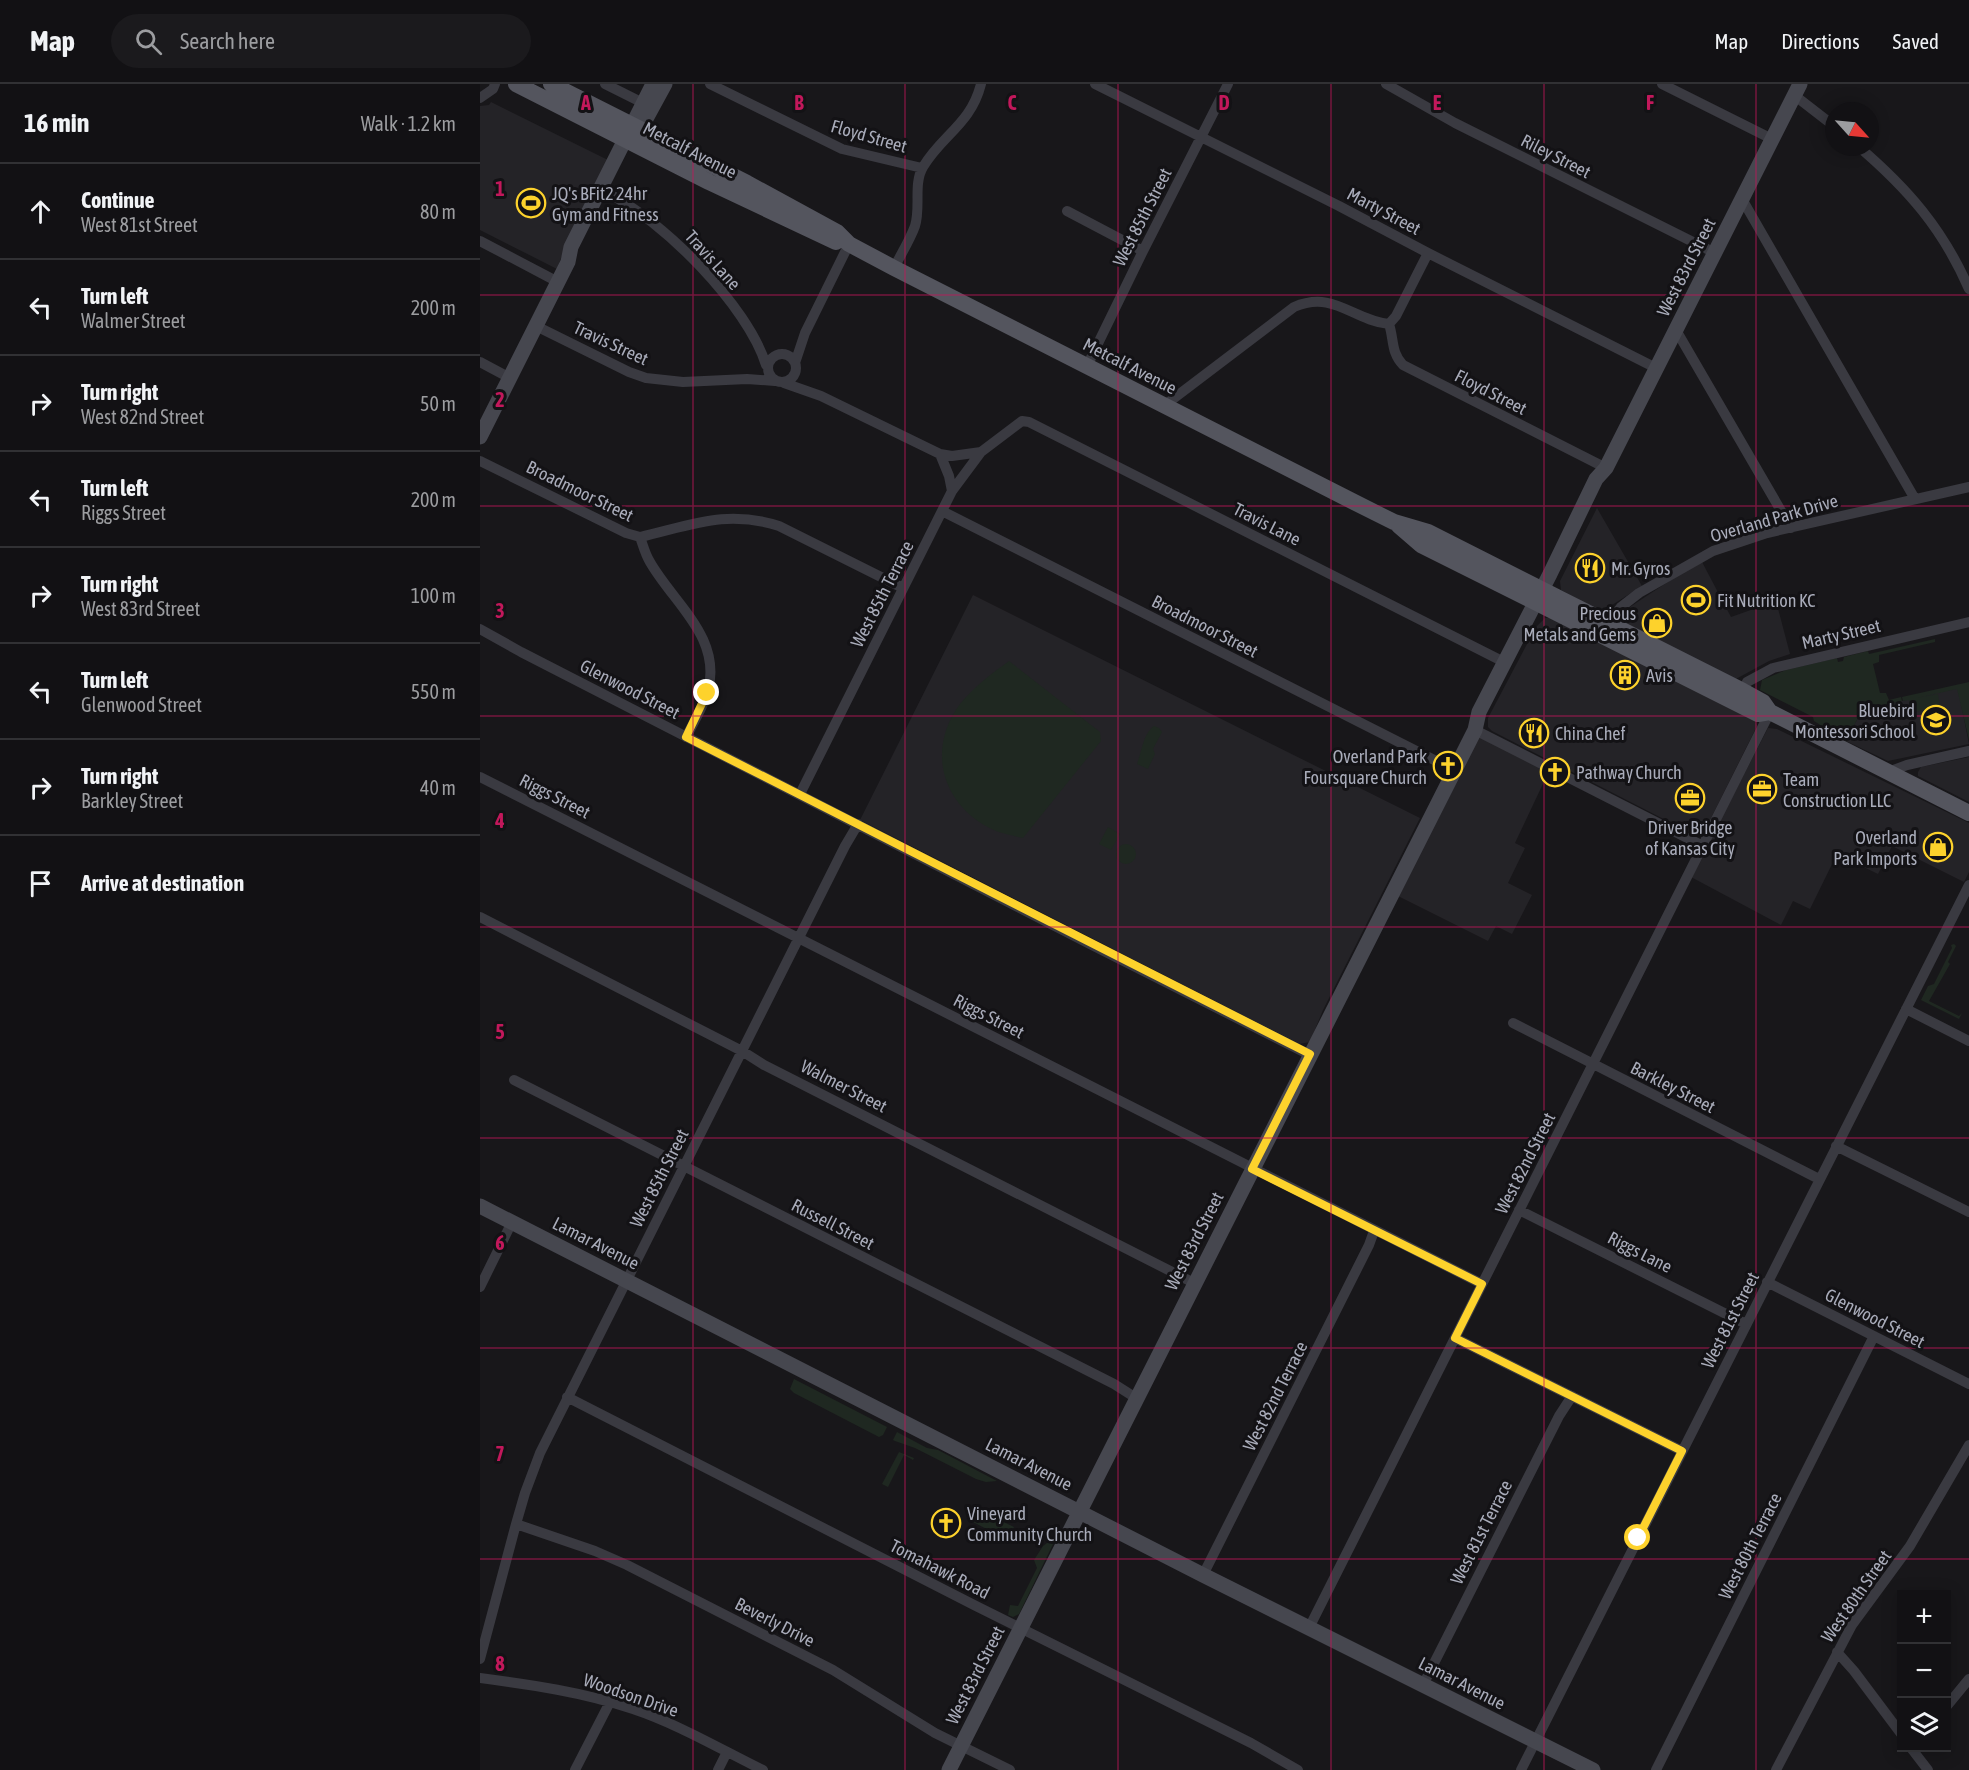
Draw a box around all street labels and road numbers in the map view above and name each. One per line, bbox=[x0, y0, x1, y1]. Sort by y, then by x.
street label: Floyd Street bbox=[829, 115, 909, 157]
street label: Metcalf Avenue bbox=[640, 117, 740, 183]
street label: Riley Street bbox=[1518, 130, 1594, 182]
street label: West 85th Street bbox=[1108, 164, 1176, 270]
street label: Marty Street bbox=[1344, 183, 1424, 239]
street label: West 83rd Street bbox=[1652, 214, 1720, 320]
street label: Travis Lane bbox=[681, 226, 745, 294]
street label: Travis Street bbox=[570, 317, 652, 369]
street label: Metcalf Avenue bbox=[1080, 333, 1180, 399]
street label: Floyd Street bbox=[1452, 365, 1530, 419]
street label: Broadmoor Street bbox=[523, 456, 637, 526]
street label: Overland Park Drive bbox=[1708, 490, 1840, 546]
street label: Travis Lane bbox=[1230, 498, 1304, 550]
street label: West 85th Terrace bbox=[846, 537, 918, 651]
street label: Broadmoor Street bbox=[1148, 590, 1262, 662]
street label: Marty Street bbox=[1800, 615, 1882, 653]
street label: Glenwood Street bbox=[577, 655, 683, 723]
street label: Riggs Street bbox=[516, 769, 594, 823]
street label: Riggs Street bbox=[950, 989, 1028, 1043]
street label: Walmer Street bbox=[797, 1055, 891, 1117]
street label: Barkley Street bbox=[1627, 1057, 1719, 1117]
street label: West 82nd Street bbox=[1490, 1109, 1560, 1217]
street label: West 85th Street bbox=[625, 1125, 693, 1231]
street label: West 83rd Street bbox=[1160, 1188, 1228, 1294]
street label: Russell Street bbox=[788, 1194, 878, 1254]
street label: Lamar Avenue bbox=[549, 1212, 643, 1274]
street label: Riggs Lane bbox=[1604, 1227, 1676, 1277]
street label: West 81st Street bbox=[1697, 1268, 1763, 1372]
street label: Glenwood Street bbox=[1822, 1284, 1928, 1352]
street label: West 82nd Terrace bbox=[1238, 1338, 1312, 1454]
street label: Lamar Avenue bbox=[982, 1433, 1076, 1495]
street label: West 81st Terrace bbox=[1446, 1476, 1516, 1588]
street label: West 80th Terrace bbox=[1714, 1489, 1786, 1603]
street label: Tomahawk Road bbox=[887, 1535, 993, 1603]
street label: West 80th Street bbox=[1817, 1546, 1895, 1646]
street label: Beverly Drive bbox=[732, 1593, 818, 1651]
street label: West 83rd Street bbox=[941, 1622, 1009, 1728]
street label: Lamar Avenue bbox=[1415, 1652, 1509, 1714]
street label: Woodson Drive bbox=[581, 1669, 681, 1721]

